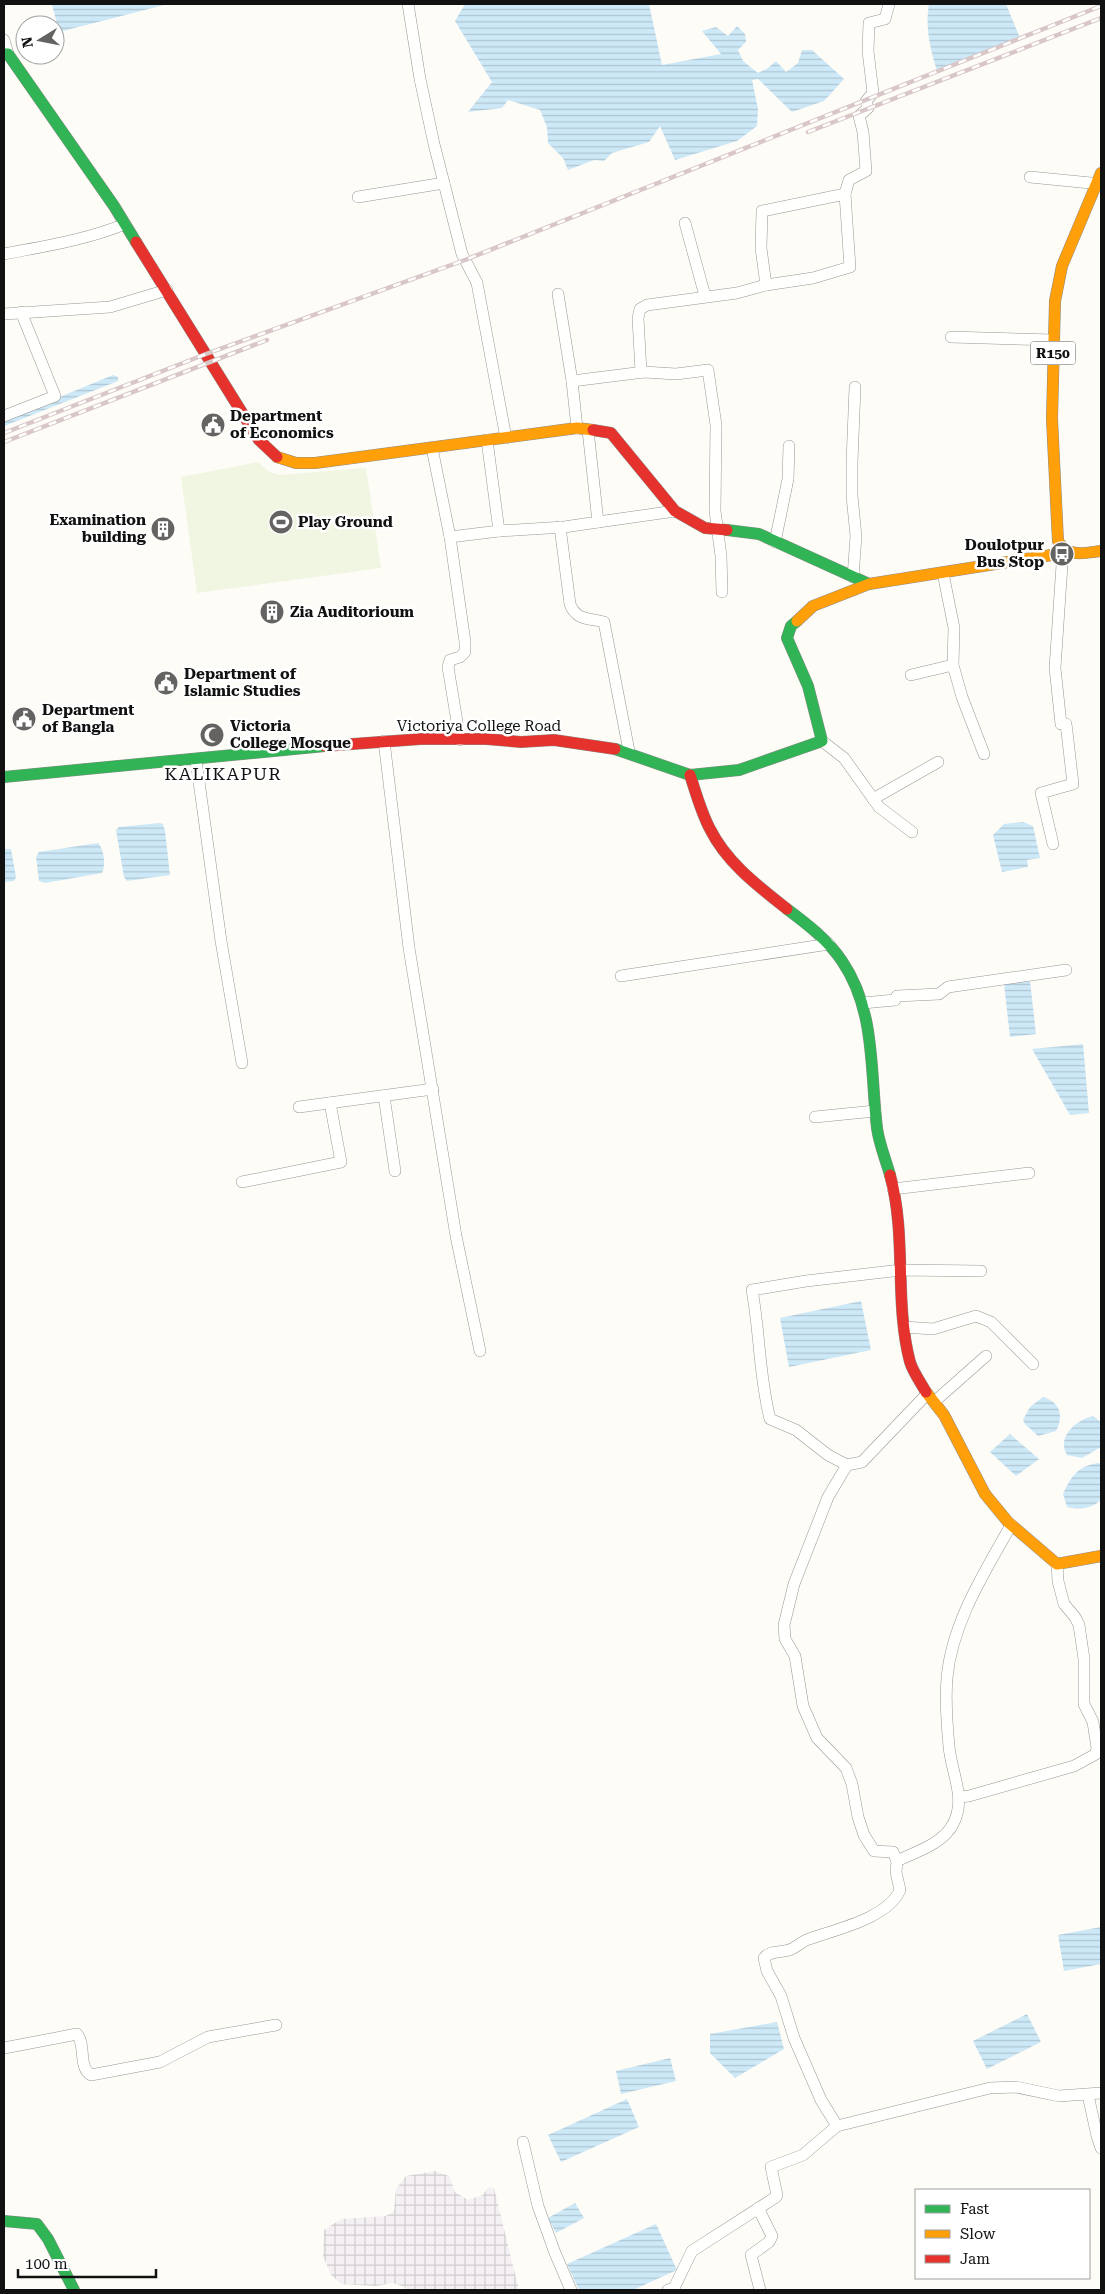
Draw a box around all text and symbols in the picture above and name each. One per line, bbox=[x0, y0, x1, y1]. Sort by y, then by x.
north arrow bbox=[15, 15, 65, 65]
text: N bbox=[18, 35, 36, 49]
road number: R150 bbox=[1030, 342, 1076, 364]
place label: Department of Economics bbox=[230, 407, 334, 442]
public building icon: Department of Economics bbox=[200, 412, 226, 438]
sports icon: Play Ground bbox=[268, 509, 294, 535]
place label: Examination building bbox=[49, 511, 147, 546]
place label: Play Ground bbox=[298, 513, 393, 531]
building icon: Examination building bbox=[150, 516, 176, 542]
place label: Doulotpur Bus Stop bbox=[965, 536, 1044, 571]
bus stop icon: Doulotpur Bus Stop bbox=[1049, 541, 1075, 567]
building icon: Zia Auditorioum bbox=[259, 599, 285, 625]
place label: Zia Auditorioum bbox=[290, 603, 415, 621]
place label: Department of Islamic Studies bbox=[184, 665, 301, 700]
public building icon: Department of Islamic Studies bbox=[153, 670, 179, 696]
place label: Department of Bangla bbox=[42, 701, 134, 736]
public building icon: Department of Bangla bbox=[11, 706, 37, 732]
place label: Victoria College Mosque bbox=[230, 717, 351, 752]
street label: Victoriya College Road bbox=[397, 717, 562, 735]
mosque icon: Victoria College Mosque bbox=[199, 722, 225, 748]
district label: KALIKAPUR bbox=[164, 763, 282, 784]
legend bbox=[915, 2189, 1090, 2279]
text: Fast bbox=[960, 2200, 990, 2218]
text: Slow bbox=[960, 2225, 996, 2243]
scale bar bbox=[18, 2246, 155, 2278]
text: Jam bbox=[960, 2250, 990, 2268]
text: 100 m bbox=[25, 2255, 68, 2273]

